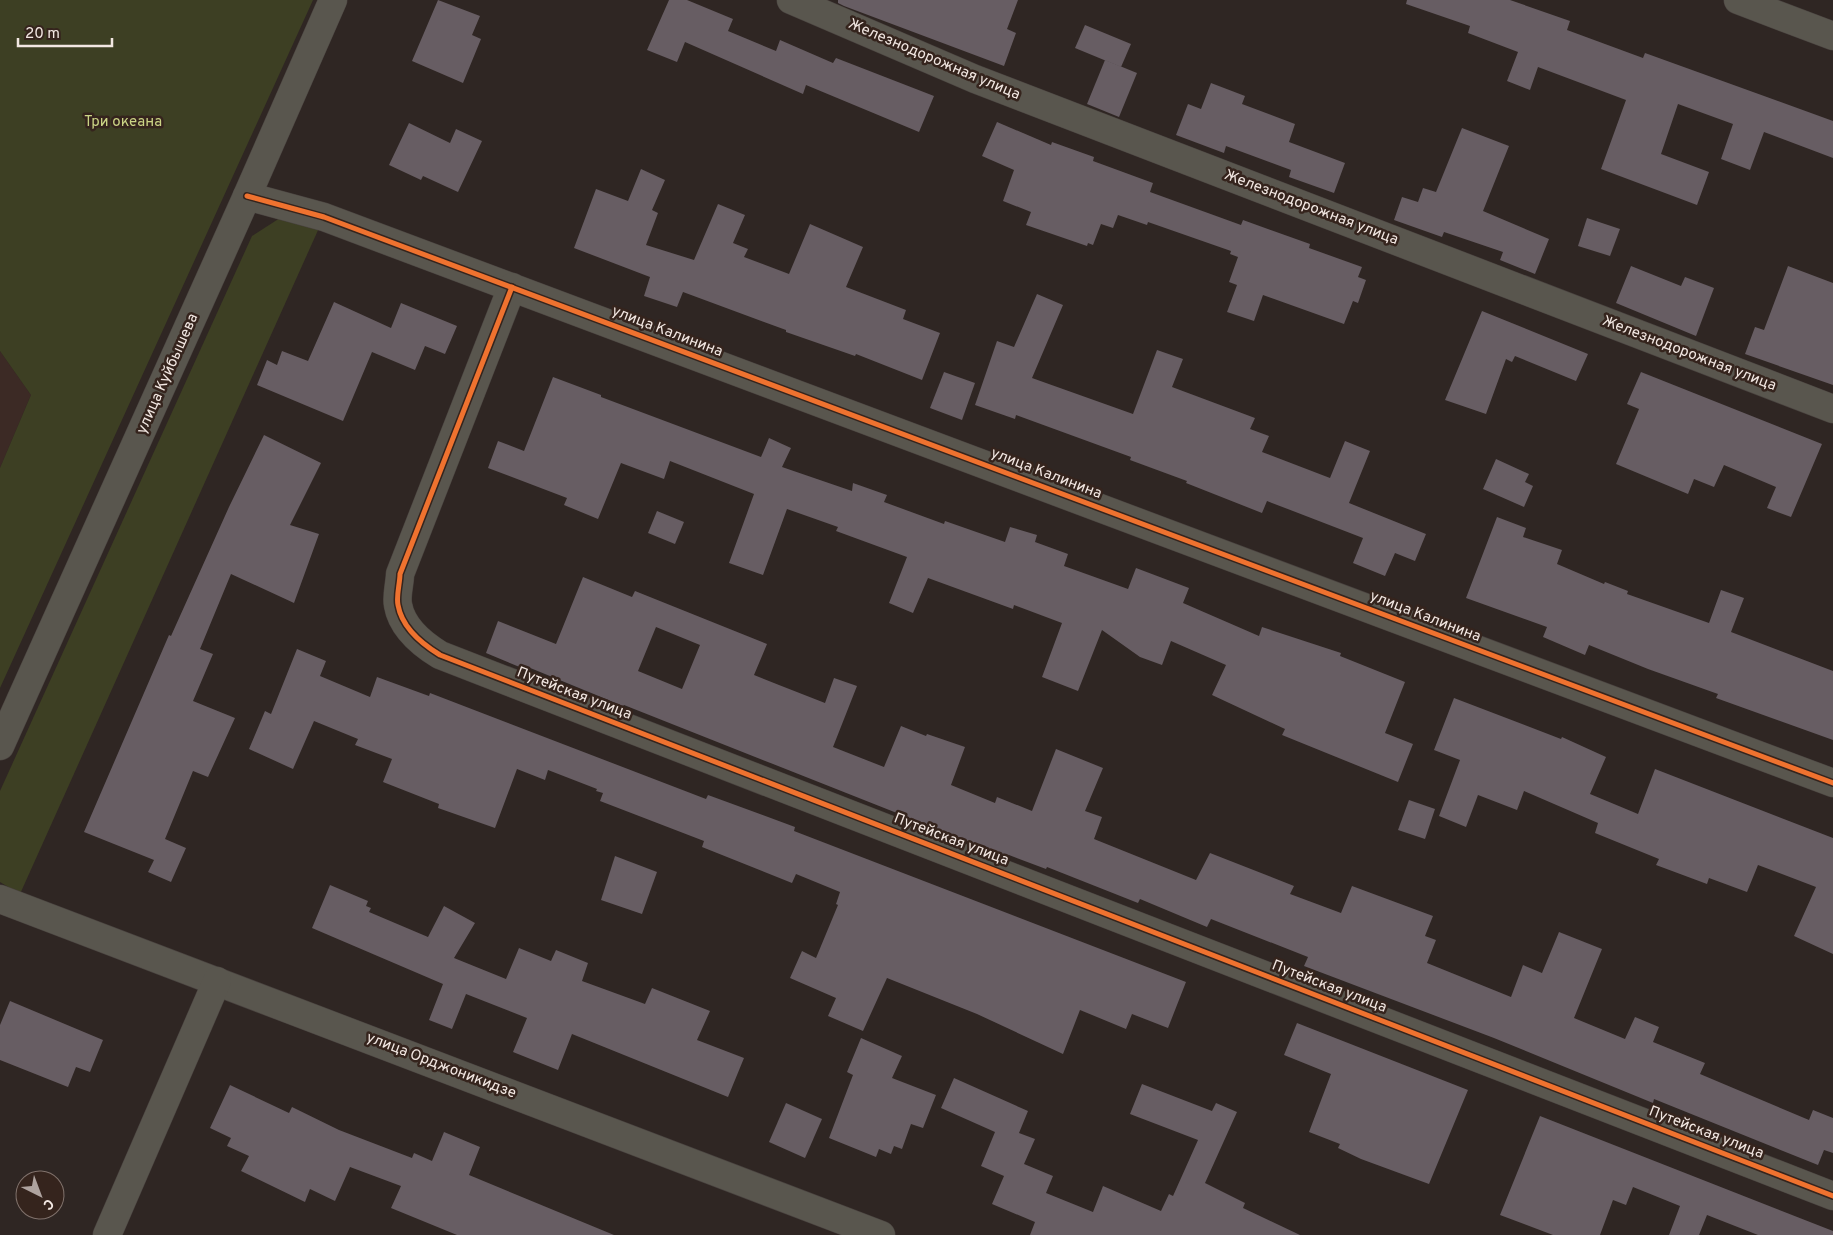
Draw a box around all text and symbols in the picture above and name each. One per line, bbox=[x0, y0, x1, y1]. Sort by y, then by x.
scale bar bbox=[18, 15, 111, 47]
street label: Железнодорожная улица bbox=[845, 15, 1023, 105]
text: 20 m bbox=[25, 25, 60, 44]
park label: Три океана bbox=[84, 113, 162, 132]
street label: Железнодорожная улица bbox=[1221, 166, 1401, 250]
street label: улица Калинина bbox=[609, 302, 725, 362]
street label: улица Куйбышева bbox=[133, 311, 203, 437]
street label: Железнодорожная улица bbox=[1599, 312, 1779, 396]
street label: улица Калинина bbox=[988, 444, 1104, 504]
street label: улица Калинина bbox=[1367, 587, 1483, 647]
street label: Путейская улица bbox=[514, 663, 634, 725]
street label: Путейская улица bbox=[891, 809, 1011, 871]
street label: Путейская улица bbox=[1269, 956, 1389, 1018]
street label: улица Орджоникидзе bbox=[363, 1029, 519, 1103]
street label: Путейская улица bbox=[1646, 1102, 1766, 1164]
north arrow bbox=[15, 1170, 65, 1220]
text: С bbox=[39, 1194, 57, 1213]

